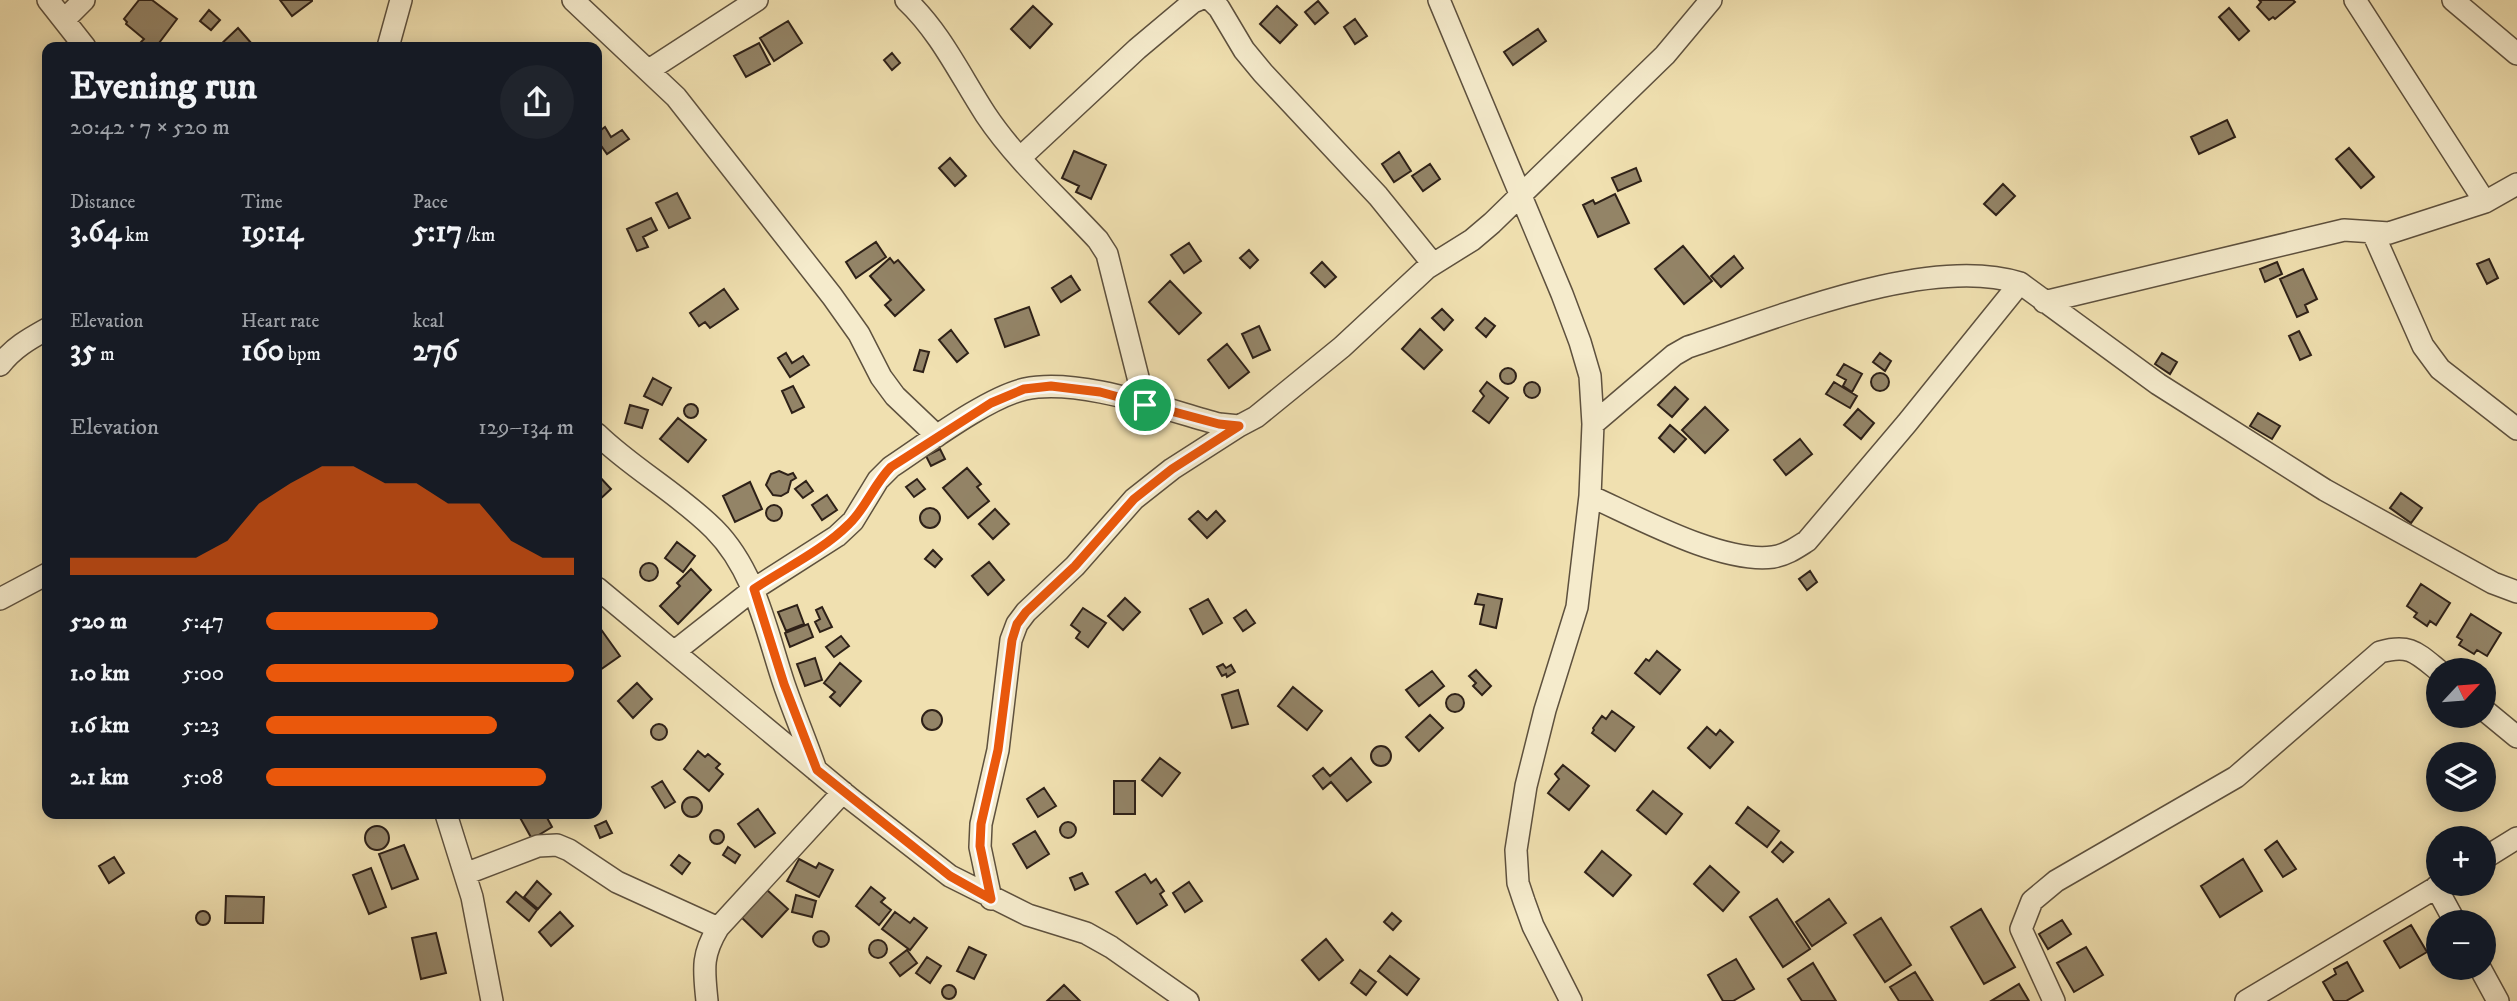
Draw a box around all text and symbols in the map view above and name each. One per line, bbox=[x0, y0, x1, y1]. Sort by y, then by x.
text: Evening run bbox=[70, 63, 257, 111]
button: share bbox=[500, 65, 574, 139]
text: 20:42 · 7 × 520 m bbox=[70, 113, 230, 142]
text: Distance bbox=[70, 191, 135, 214]
text: Time bbox=[241, 191, 283, 214]
text: Pace bbox=[413, 191, 448, 214]
text: 3.64 bbox=[70, 214, 121, 251]
text: 19:14 bbox=[241, 214, 303, 251]
text: 5:17 bbox=[413, 214, 462, 251]
text: km bbox=[121, 224, 149, 247]
text: /km bbox=[462, 224, 495, 247]
text: Elevation bbox=[70, 310, 144, 333]
text: Heart rate bbox=[241, 310, 319, 333]
text: kcal bbox=[413, 310, 444, 333]
text: 35 bbox=[70, 333, 96, 370]
text: 160 bbox=[241, 333, 284, 370]
text: 276 bbox=[413, 333, 458, 370]
text: m bbox=[96, 343, 114, 366]
text: bpm bbox=[284, 343, 321, 366]
pin bbox=[1115, 375, 1175, 435]
icon: arrive bbox=[1126, 386, 1164, 424]
text: Elevation bbox=[70, 413, 159, 442]
text: 129–134 m bbox=[478, 413, 574, 442]
text: 520 m bbox=[70, 607, 127, 636]
text: 5:47 bbox=[182, 607, 224, 636]
north arrow bbox=[2426, 658, 2496, 728]
map controls bbox=[2426, 658, 2496, 980]
text: 1.0 km bbox=[70, 659, 130, 688]
text: 5:00 bbox=[182, 659, 224, 688]
text: 1.6 km bbox=[70, 711, 129, 740]
text: 5:23 bbox=[182, 711, 219, 740]
button: layers bbox=[2426, 742, 2496, 812]
text: 2.1 km bbox=[70, 763, 129, 792]
text: 5:08 bbox=[182, 763, 223, 792]
button: + bbox=[2426, 826, 2496, 896]
button: − bbox=[2426, 910, 2496, 980]

